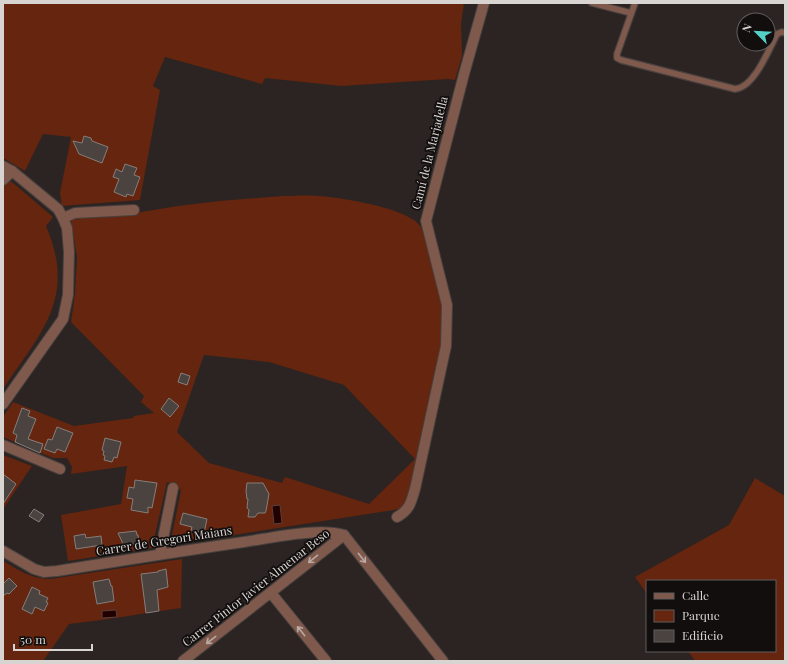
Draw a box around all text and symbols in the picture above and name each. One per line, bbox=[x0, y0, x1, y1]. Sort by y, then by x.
north arrow bbox=[736, 12, 776, 52]
text: N bbox=[738, 21, 755, 34]
street label: Camí de la Marjadella bbox=[407, 94, 451, 211]
street label: Carrer de Gregori Maians bbox=[95, 521, 233, 559]
street label: Carrer Pintor Javier Almenar Beso bbox=[179, 524, 333, 650]
one-way arrow bbox=[358, 553, 366, 564]
one-way arrow bbox=[308, 555, 319, 564]
legend bbox=[646, 580, 776, 652]
text: Calle bbox=[682, 587, 709, 603]
text: Parque bbox=[682, 607, 720, 623]
one-way arrow bbox=[297, 625, 305, 636]
scale bar bbox=[14, 626, 92, 652]
text: Edificio bbox=[682, 627, 724, 643]
text: 50 m bbox=[20, 631, 46, 647]
one-way arrow bbox=[206, 635, 217, 644]

